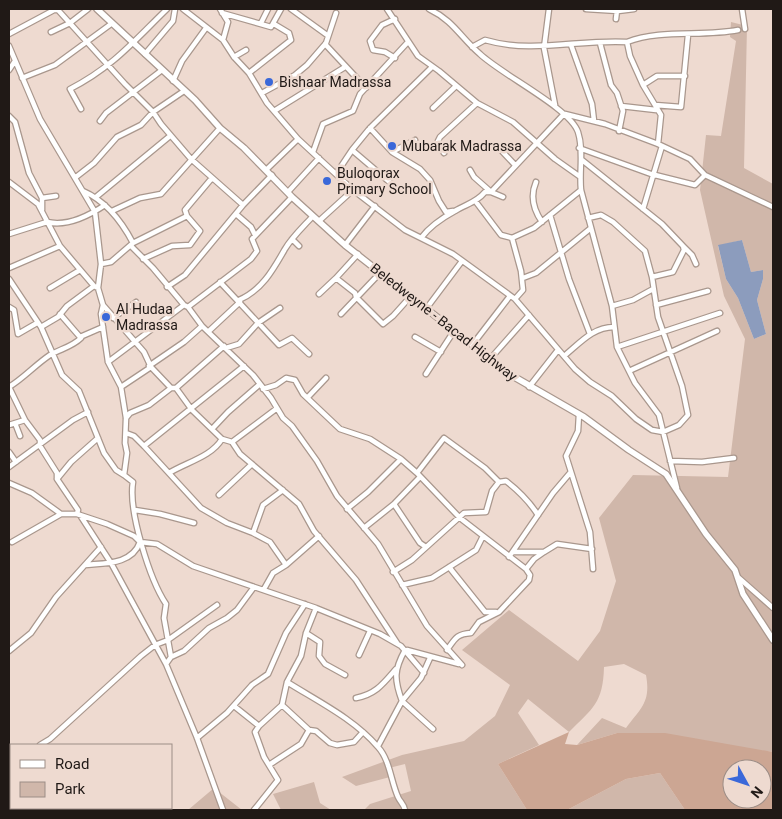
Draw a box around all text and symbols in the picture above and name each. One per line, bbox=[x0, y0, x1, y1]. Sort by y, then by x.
place label: Bishaar Madrassa bbox=[279, 74, 391, 90]
marker: Bishaar Madrassa bbox=[263, 76, 275, 88]
place label: Mubarak Madrassa bbox=[402, 138, 522, 154]
marker: Mubarak Madrassa bbox=[386, 140, 398, 152]
place label: Buloqorax Primary School bbox=[337, 165, 432, 197]
marker: Buloqorax Primary School bbox=[321, 175, 333, 187]
street label: Beledweyne - Bacad Highway bbox=[368, 260, 521, 384]
place label: Al Hudaa Madrassa bbox=[116, 301, 178, 333]
marker: Al Hudaa Madrassa bbox=[100, 311, 112, 323]
legend bbox=[10, 744, 172, 809]
text: Road bbox=[55, 755, 89, 773]
north arrow bbox=[722, 759, 772, 809]
text: Park bbox=[55, 780, 86, 798]
text: N bbox=[748, 783, 766, 801]

